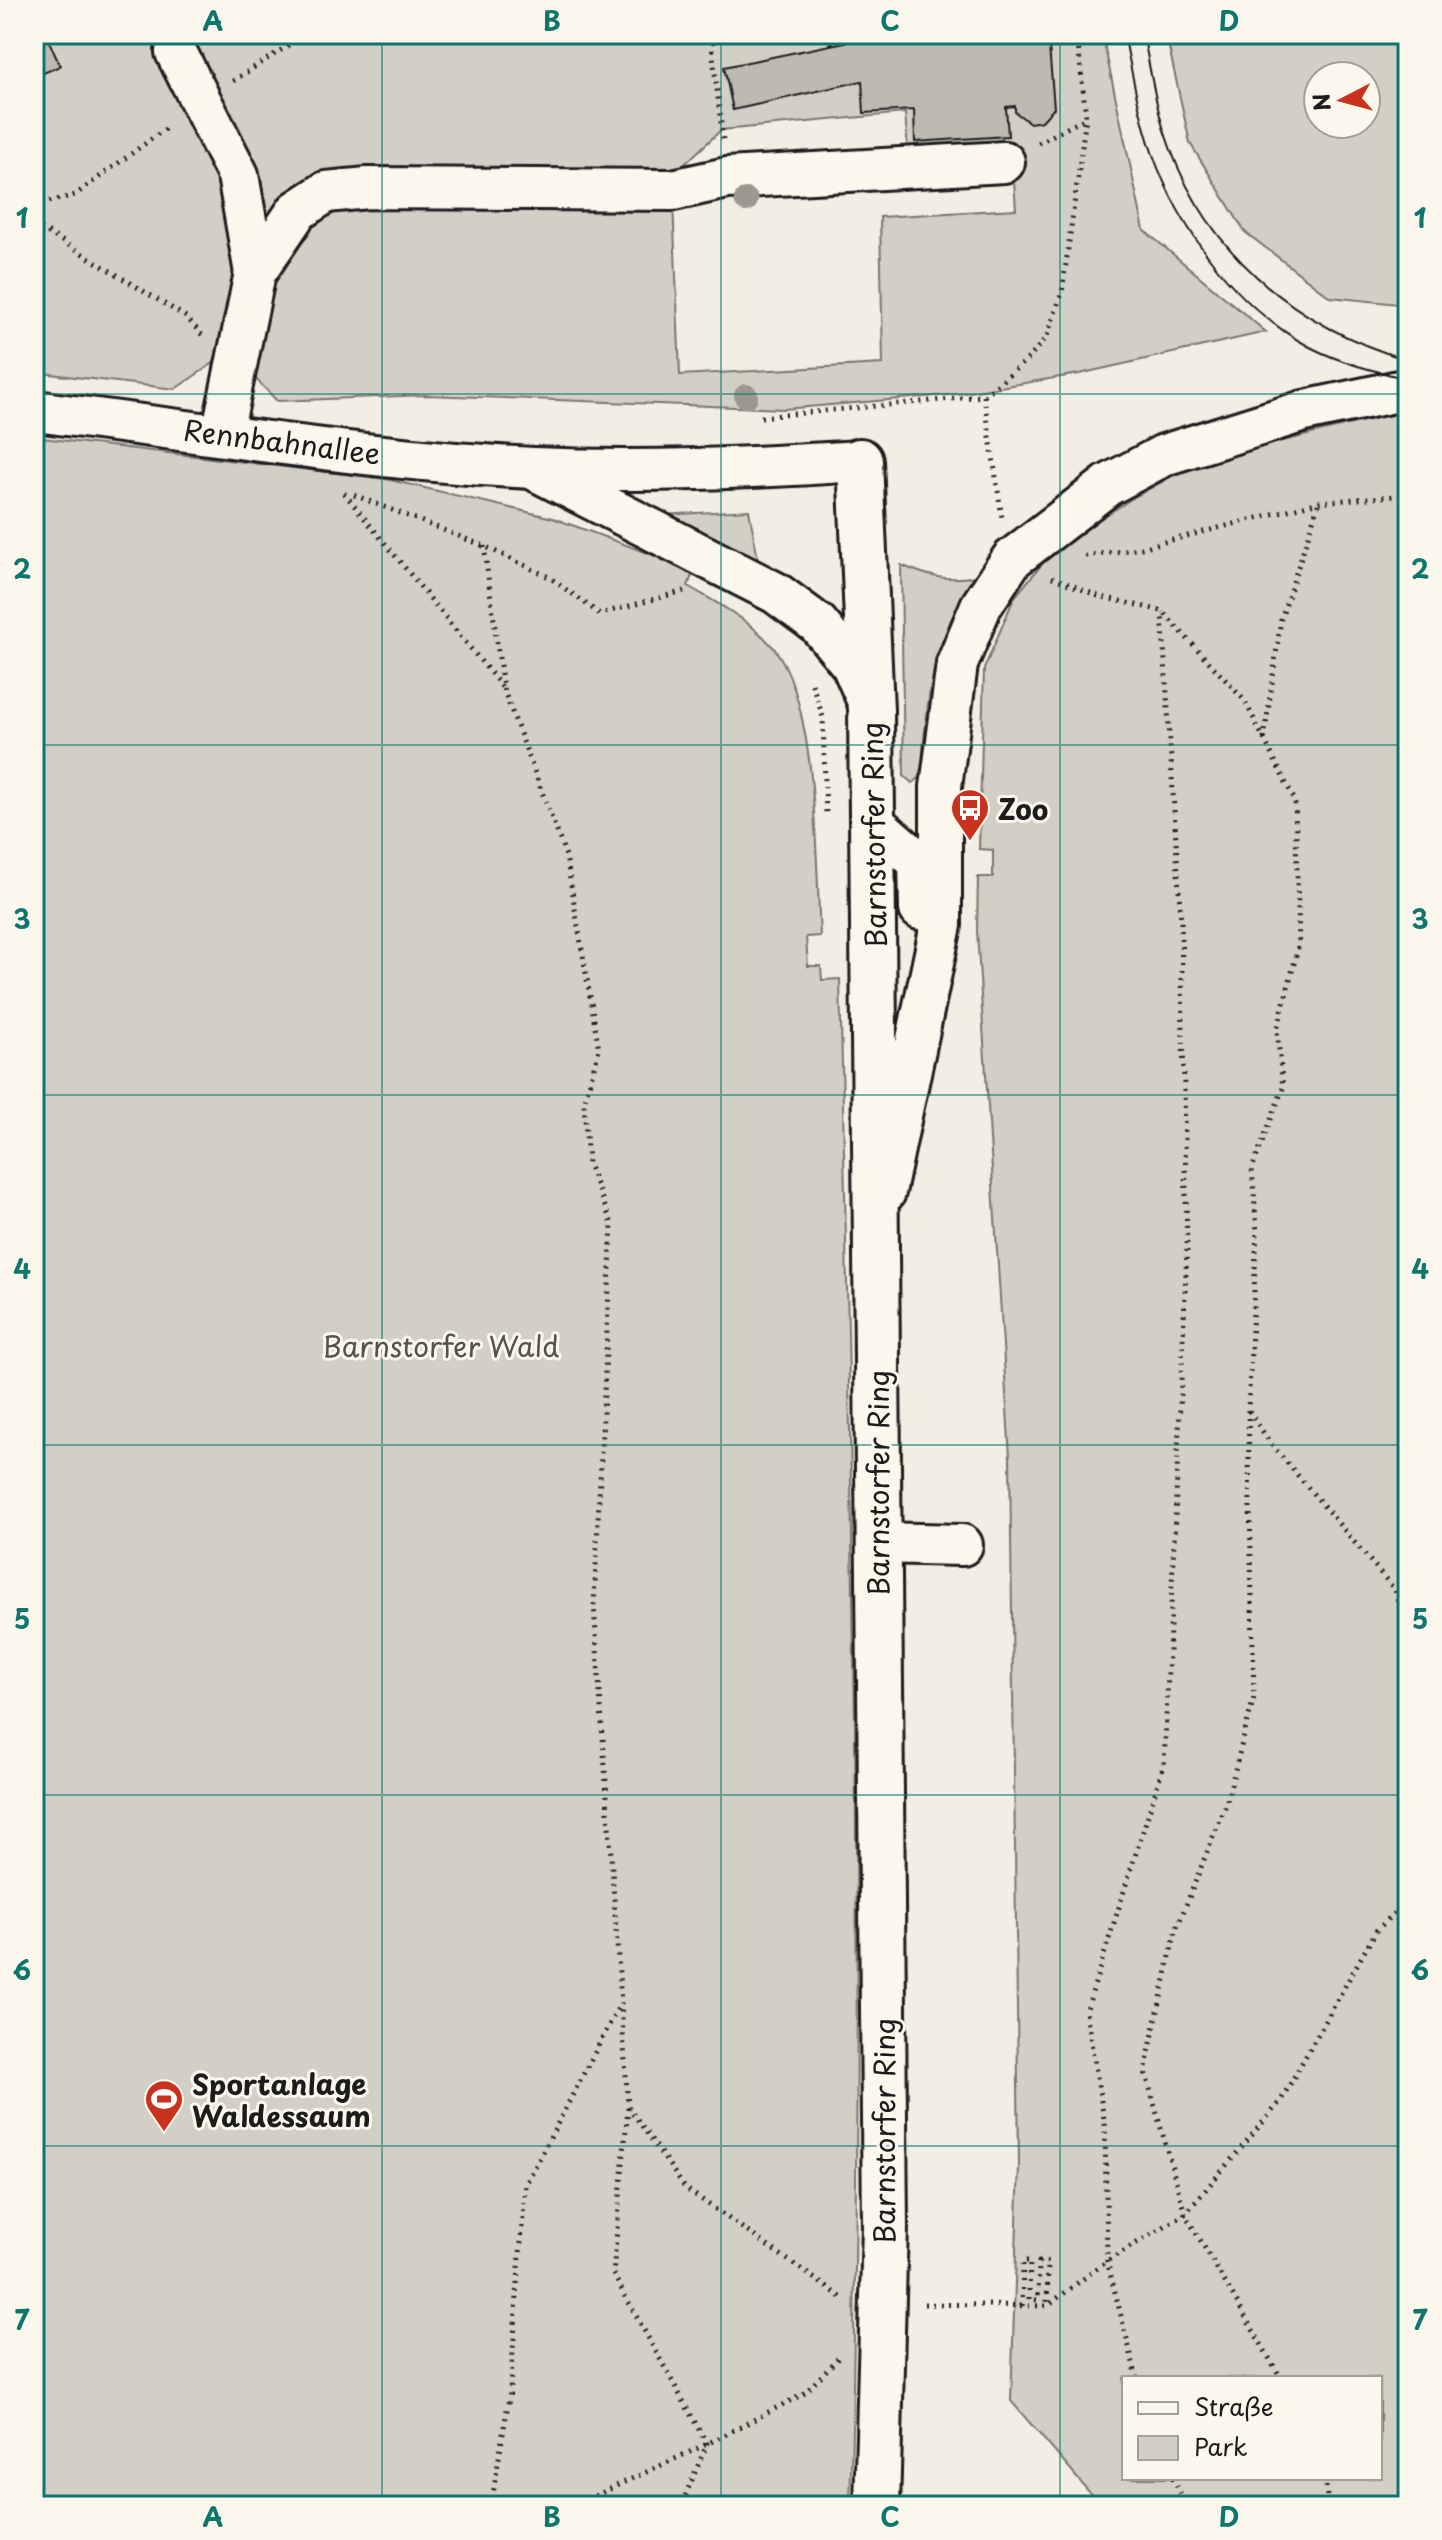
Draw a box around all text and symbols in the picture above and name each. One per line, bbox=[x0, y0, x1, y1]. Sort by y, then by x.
text: A bbox=[203, 1, 223, 40]
text: B bbox=[543, 1, 561, 40]
text: C bbox=[880, 1, 900, 40]
text: D bbox=[1219, 1, 1239, 40]
north arrow bbox=[1302, 60, 1382, 140]
text: N bbox=[1303, 92, 1338, 113]
text: 1 bbox=[16, 198, 28, 237]
text: 1 bbox=[1414, 198, 1426, 237]
street label: Rennbahnallee bbox=[181, 408, 383, 474]
text: 2 bbox=[13, 549, 31, 588]
text: 2 bbox=[1411, 549, 1429, 588]
street label: Barnstorfer Ring bbox=[850, 722, 896, 948]
bus stop icon: Zoo bbox=[949, 787, 991, 842]
place label: Zoo bbox=[998, 787, 1048, 830]
text: 3 bbox=[13, 899, 31, 938]
text: 3 bbox=[1411, 899, 1429, 938]
text: 4 bbox=[13, 1249, 31, 1288]
text: 4 bbox=[1411, 1249, 1429, 1288]
park label: Barnstorfer Wald bbox=[323, 1324, 559, 1367]
street label: Barnstorfer Ring bbox=[856, 1370, 899, 1596]
text: 5 bbox=[14, 1599, 30, 1638]
text: 5 bbox=[1412, 1599, 1428, 1638]
text: 6 bbox=[13, 1950, 31, 1989]
text: 6 bbox=[1411, 1950, 1429, 1989]
street label: Barnstorfer Ring bbox=[862, 2018, 905, 2244]
place label: Sportanlage Waldessaum bbox=[192, 2062, 371, 2137]
sports icon: Sportanlage Waldessaum bbox=[143, 2078, 185, 2133]
text: 7 bbox=[15, 2300, 30, 2339]
text: 7 bbox=[1413, 2300, 1428, 2339]
legend bbox=[1122, 2376, 1382, 2480]
text: Straße bbox=[1194, 2388, 1273, 2424]
text: Park bbox=[1194, 2428, 1248, 2464]
text: A bbox=[203, 2497, 223, 2536]
text: B bbox=[543, 2497, 561, 2536]
text: C bbox=[880, 2497, 900, 2536]
text: D bbox=[1219, 2497, 1239, 2536]

